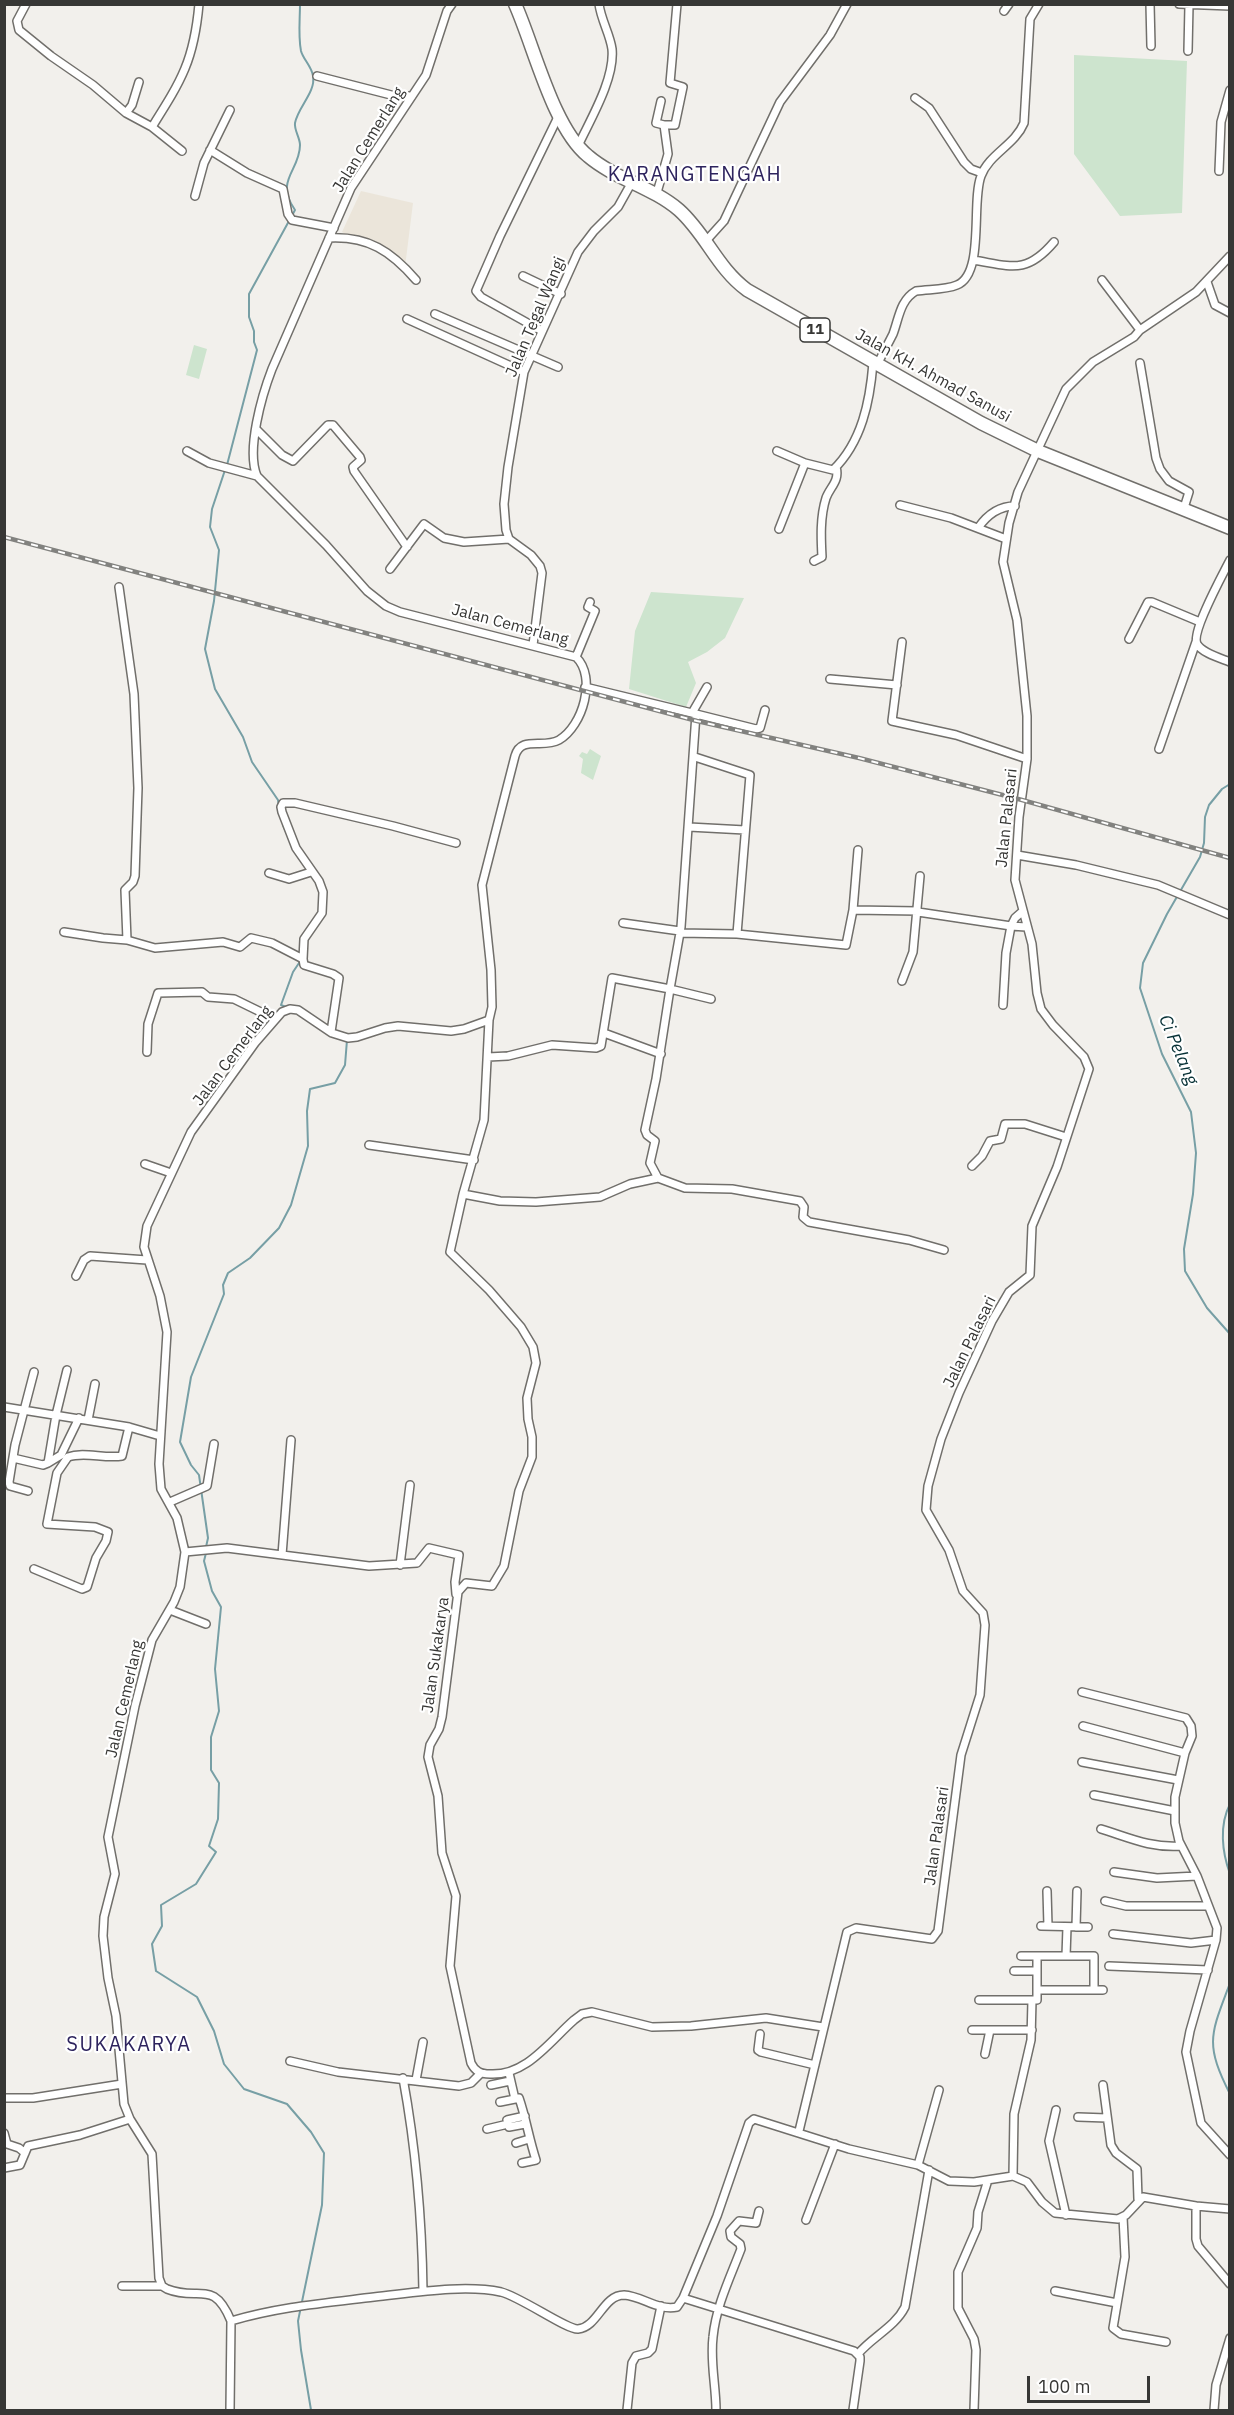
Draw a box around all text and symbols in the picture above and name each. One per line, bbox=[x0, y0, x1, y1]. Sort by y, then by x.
street label: Jalan Cemerlang bbox=[329, 84, 409, 196]
district label: KARANGTENGAH bbox=[608, 163, 782, 187]
street label: Jalan Tegal Wangi bbox=[502, 254, 570, 380]
road number: 11 bbox=[800, 318, 830, 342]
street label: Jalan KH. Ahmad Sanusi bbox=[852, 325, 1014, 427]
street label: Jalan Cemerlang bbox=[449, 600, 571, 650]
street label: Jalan Palasari bbox=[992, 767, 1022, 869]
street label: Jalan Cemerlang bbox=[189, 1002, 277, 1110]
water label: Ci Pelang bbox=[1154, 1012, 1202, 1088]
street label: Jalan Palasari bbox=[940, 1293, 1000, 1391]
street label: Jalan Sukakarya bbox=[418, 1596, 454, 1714]
street label: Jalan Cemerlang bbox=[102, 1638, 148, 1760]
street label: Jalan Palasari bbox=[921, 1785, 953, 1887]
district label: SUKAKARYA bbox=[66, 2033, 192, 2057]
scale bar bbox=[1030, 2364, 1153, 2402]
text: 100 m bbox=[1038, 2375, 1090, 2398]

